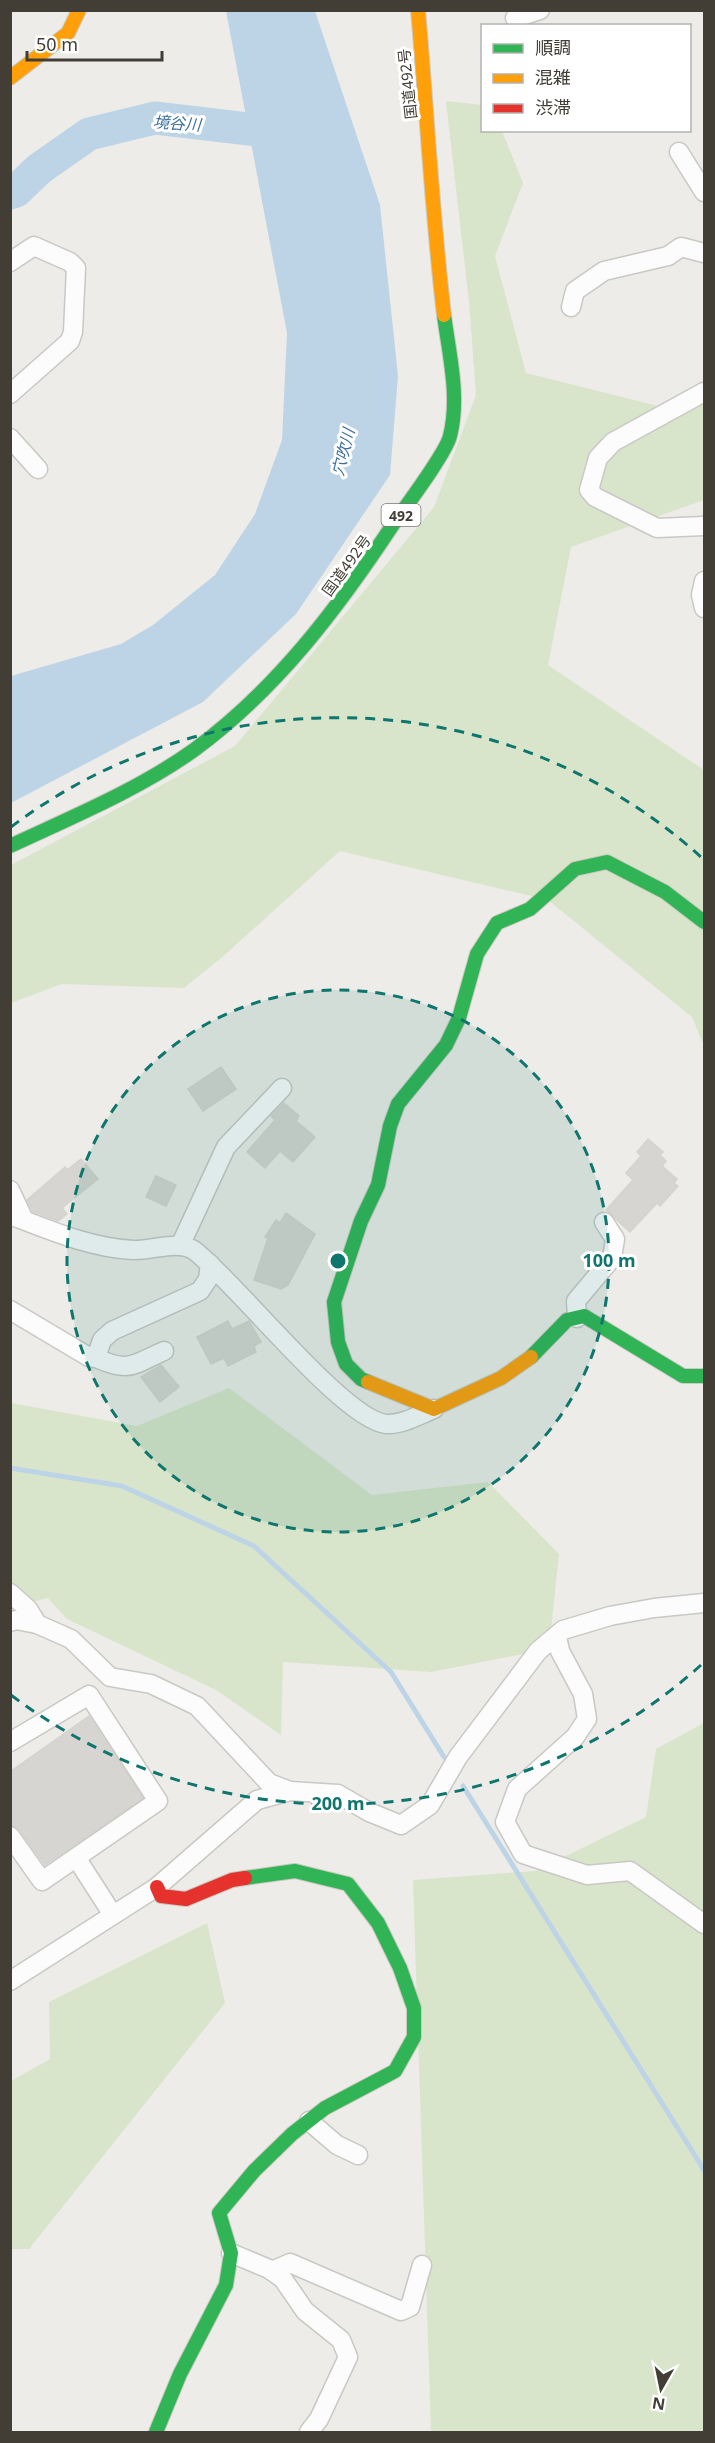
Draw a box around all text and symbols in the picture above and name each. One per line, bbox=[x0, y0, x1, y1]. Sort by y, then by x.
scale bar bbox=[27, 24, 162, 62]
legend bbox=[481, 24, 691, 132]
text: 50 m bbox=[36, 32, 78, 56]
text: 順調 bbox=[535, 35, 571, 59]
street label: 国道492号 bbox=[393, 48, 421, 120]
text: 混雑 bbox=[535, 65, 571, 89]
text: 渋滞 bbox=[535, 95, 571, 119]
water label: 境谷川 bbox=[152, 110, 204, 136]
water label: 穴吹川 bbox=[327, 424, 360, 478]
road number: 492 bbox=[382, 504, 420, 526]
street label: 国道492号 bbox=[317, 531, 375, 599]
text: 100 m bbox=[582, 1248, 636, 1272]
centre of rings bbox=[328, 1251, 348, 1271]
text: 200 m bbox=[311, 1791, 365, 1815]
north arrow bbox=[631, 2359, 691, 2419]
text: N bbox=[651, 2392, 667, 2416]

